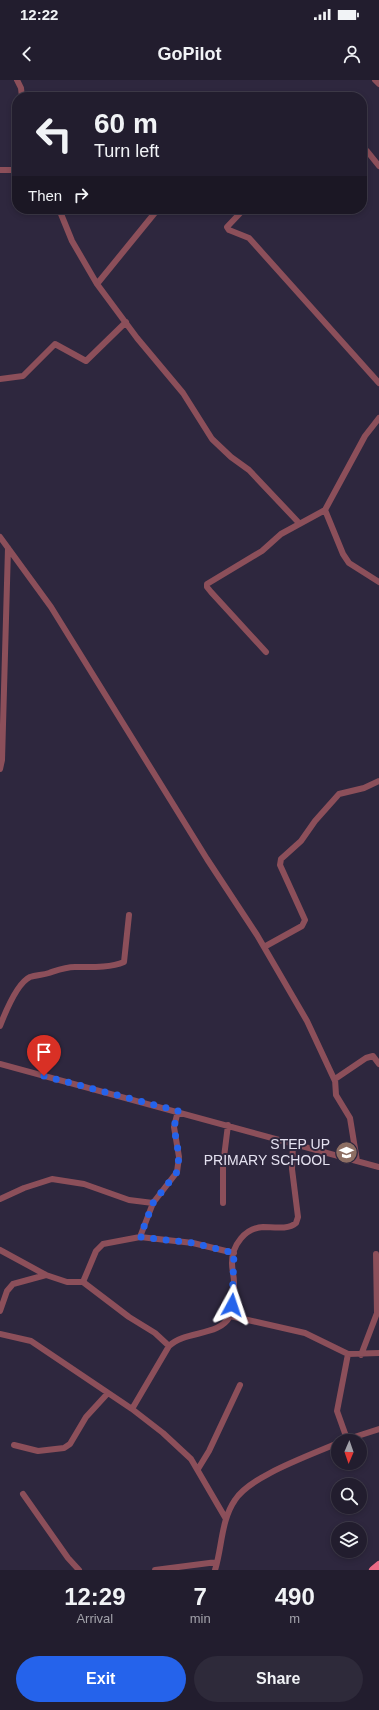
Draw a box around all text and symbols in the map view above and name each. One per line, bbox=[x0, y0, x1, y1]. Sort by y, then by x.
text: 12:22 bbox=[20, 6, 58, 23]
icon: back bbox=[16, 43, 38, 65]
icon: person bbox=[341, 43, 363, 65]
text: GoPilot bbox=[158, 44, 222, 64]
icon: left bbox=[28, 108, 80, 160]
text: 60 m bbox=[94, 108, 158, 139]
text: Turn left bbox=[94, 141, 159, 161]
icon: right bbox=[70, 184, 92, 206]
text: Then bbox=[28, 187, 62, 204]
pin bbox=[27, 1035, 61, 1076]
icon: arrive bbox=[33, 1041, 55, 1063]
place label: STEP UP PRIMARY SCHOOL bbox=[204, 1136, 330, 1168]
school or university icon: STEP UP PRIMARY SCHOOL bbox=[333, 1139, 359, 1165]
position arrow bbox=[211, 1284, 253, 1326]
north arrow bbox=[331, 1434, 367, 1470]
map controls bbox=[331, 1434, 367, 1558]
button: search bbox=[331, 1478, 367, 1514]
button: layers bbox=[331, 1522, 367, 1558]
text: 12:29 bbox=[64, 1583, 126, 1610]
text: 7 bbox=[193, 1583, 207, 1610]
text: 490 bbox=[275, 1583, 315, 1610]
text: Arrival bbox=[76, 1611, 113, 1626]
text: min bbox=[190, 1611, 211, 1626]
text: m bbox=[289, 1611, 300, 1626]
button: Exit bbox=[16, 1656, 186, 1702]
button: Share bbox=[194, 1656, 363, 1702]

